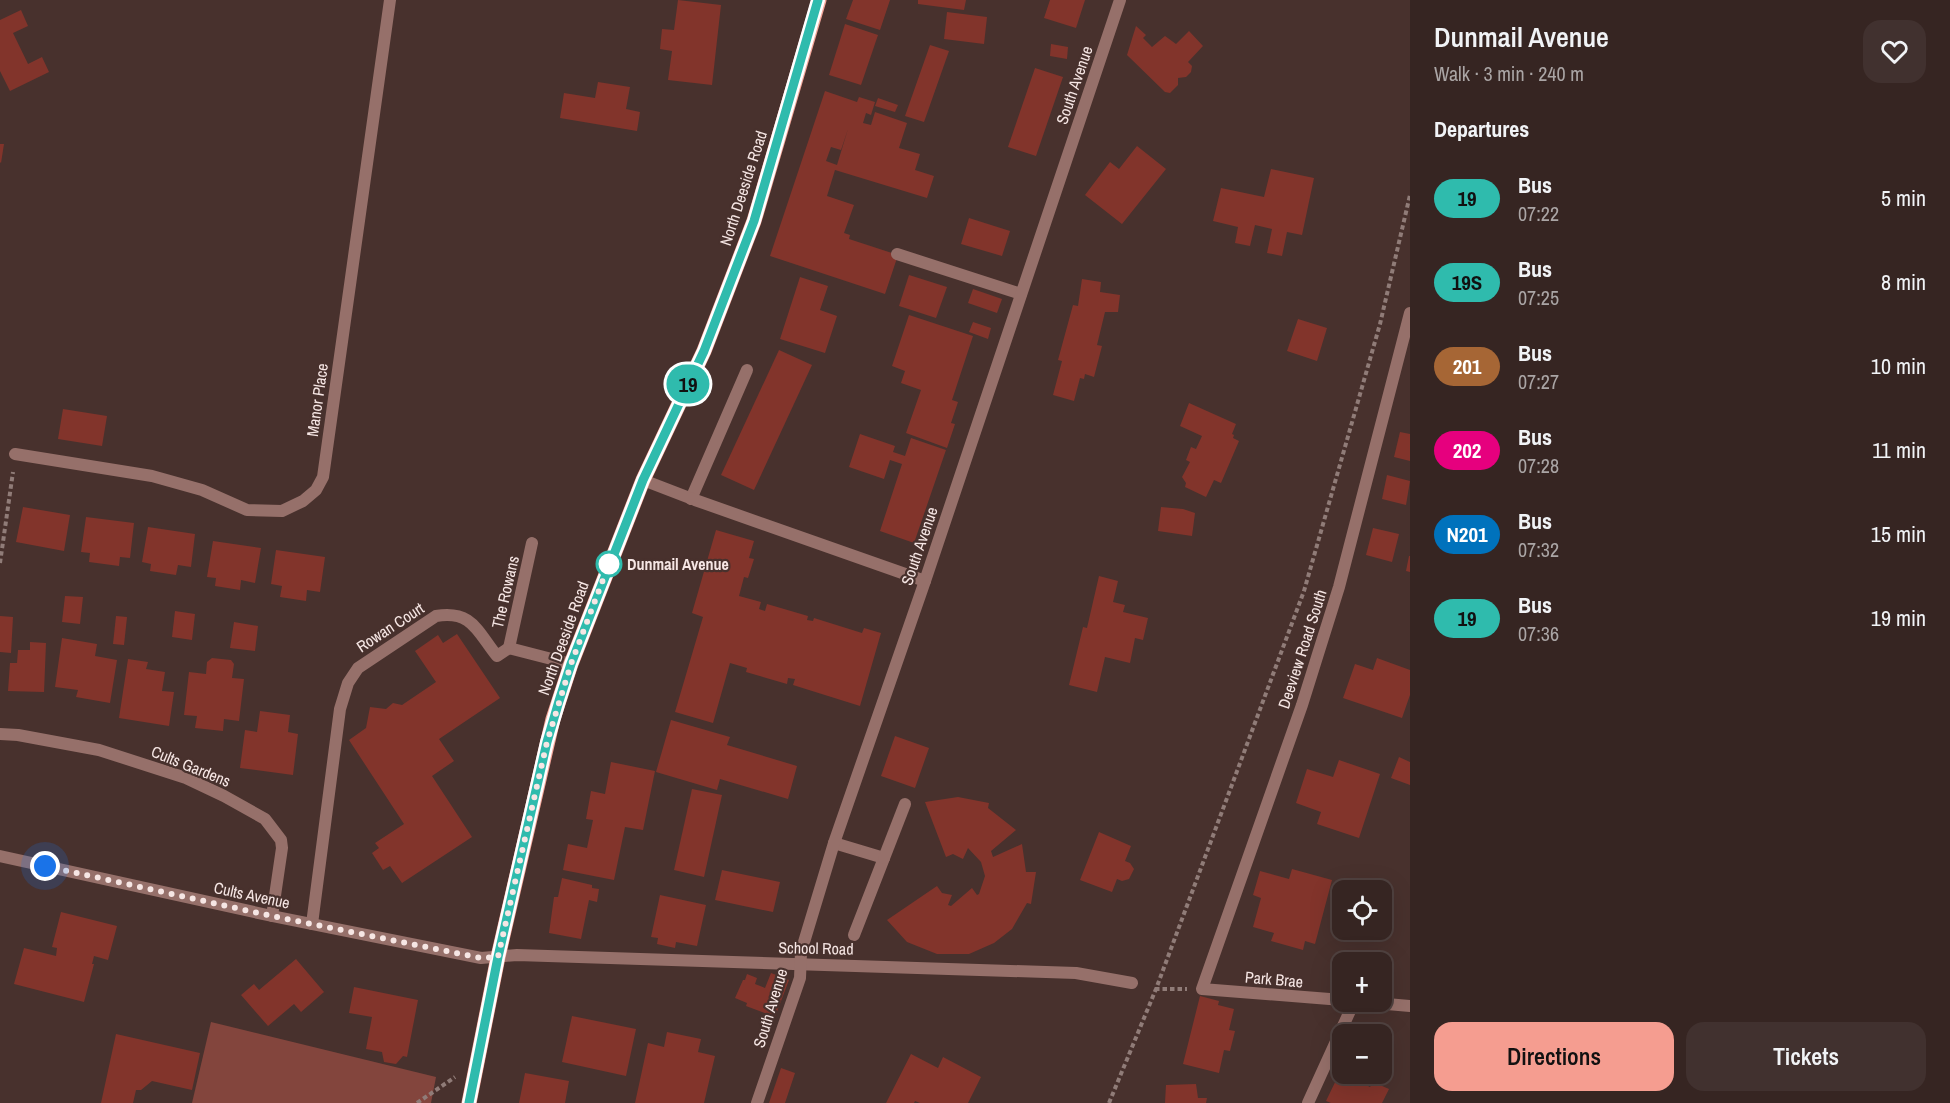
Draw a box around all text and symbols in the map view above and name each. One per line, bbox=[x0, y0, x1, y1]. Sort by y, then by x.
text: Dunmail Avenue bbox=[1434, 18, 1609, 56]
button: heart bbox=[1863, 20, 1926, 83]
street label: South Avenue bbox=[1050, 43, 1098, 127]
text: Walk · 3 min · 240 m bbox=[1434, 60, 1584, 87]
text: Departures bbox=[1434, 114, 1529, 144]
street label: North Deeside Road bbox=[714, 128, 772, 248]
text: Bus bbox=[1518, 170, 1552, 200]
text: 5 min bbox=[1881, 183, 1926, 213]
text: 19 bbox=[1457, 184, 1477, 213]
text: 07:22 bbox=[1518, 200, 1559, 227]
text: Bus bbox=[1518, 254, 1552, 284]
text: 8 min bbox=[1881, 267, 1926, 297]
text: 19S bbox=[1452, 268, 1482, 297]
text: 07:25 bbox=[1518, 284, 1559, 311]
text: Bus bbox=[1518, 338, 1552, 368]
text: 10 min bbox=[1871, 351, 1926, 381]
text: 201 bbox=[1453, 352, 1481, 381]
street label: Manor Place bbox=[301, 362, 333, 438]
line badge: 19 bbox=[661, 364, 715, 404]
text: 07:27 bbox=[1518, 368, 1559, 395]
text: 19 bbox=[678, 370, 698, 399]
text: Bus bbox=[1518, 422, 1552, 452]
text: 11 min bbox=[1872, 435, 1926, 465]
text: 202 bbox=[1453, 436, 1481, 465]
text: 07:28 bbox=[1518, 452, 1559, 479]
street label: South Avenue bbox=[895, 504, 943, 588]
text: Bus bbox=[1518, 506, 1552, 536]
text: 15 min bbox=[1871, 519, 1926, 549]
text: N201 bbox=[1446, 520, 1488, 549]
text: 07:32 bbox=[1518, 536, 1559, 563]
marker: Dunmail Avenue bbox=[596, 551, 622, 577]
place label: Dunmail Avenue bbox=[627, 553, 729, 575]
street label: The Rowans bbox=[486, 554, 524, 630]
street label: North Deeside Road bbox=[532, 578, 594, 698]
street label: Deeview Road South bbox=[1272, 587, 1332, 711]
text: Bus bbox=[1518, 590, 1552, 620]
street label: Rowan Court bbox=[352, 597, 428, 657]
text: 19 min bbox=[1871, 603, 1926, 633]
text: 19 bbox=[1457, 604, 1477, 633]
text: 07:36 bbox=[1518, 620, 1559, 647]
street label: Cults Gardens bbox=[148, 740, 234, 792]
your location bbox=[30, 851, 60, 881]
street label: Cults Avenue bbox=[212, 876, 292, 914]
map controls bbox=[1332, 880, 1392, 1084]
button: locate bbox=[1332, 880, 1392, 940]
street label: School Road bbox=[778, 936, 854, 960]
button: + bbox=[1332, 952, 1392, 1012]
street label: Park Brae bbox=[1244, 965, 1304, 993]
street label: South Avenue bbox=[748, 966, 792, 1050]
button: Directions bbox=[1434, 1022, 1674, 1091]
button: Tickets bbox=[1686, 1022, 1926, 1091]
button: − bbox=[1332, 1024, 1392, 1084]

